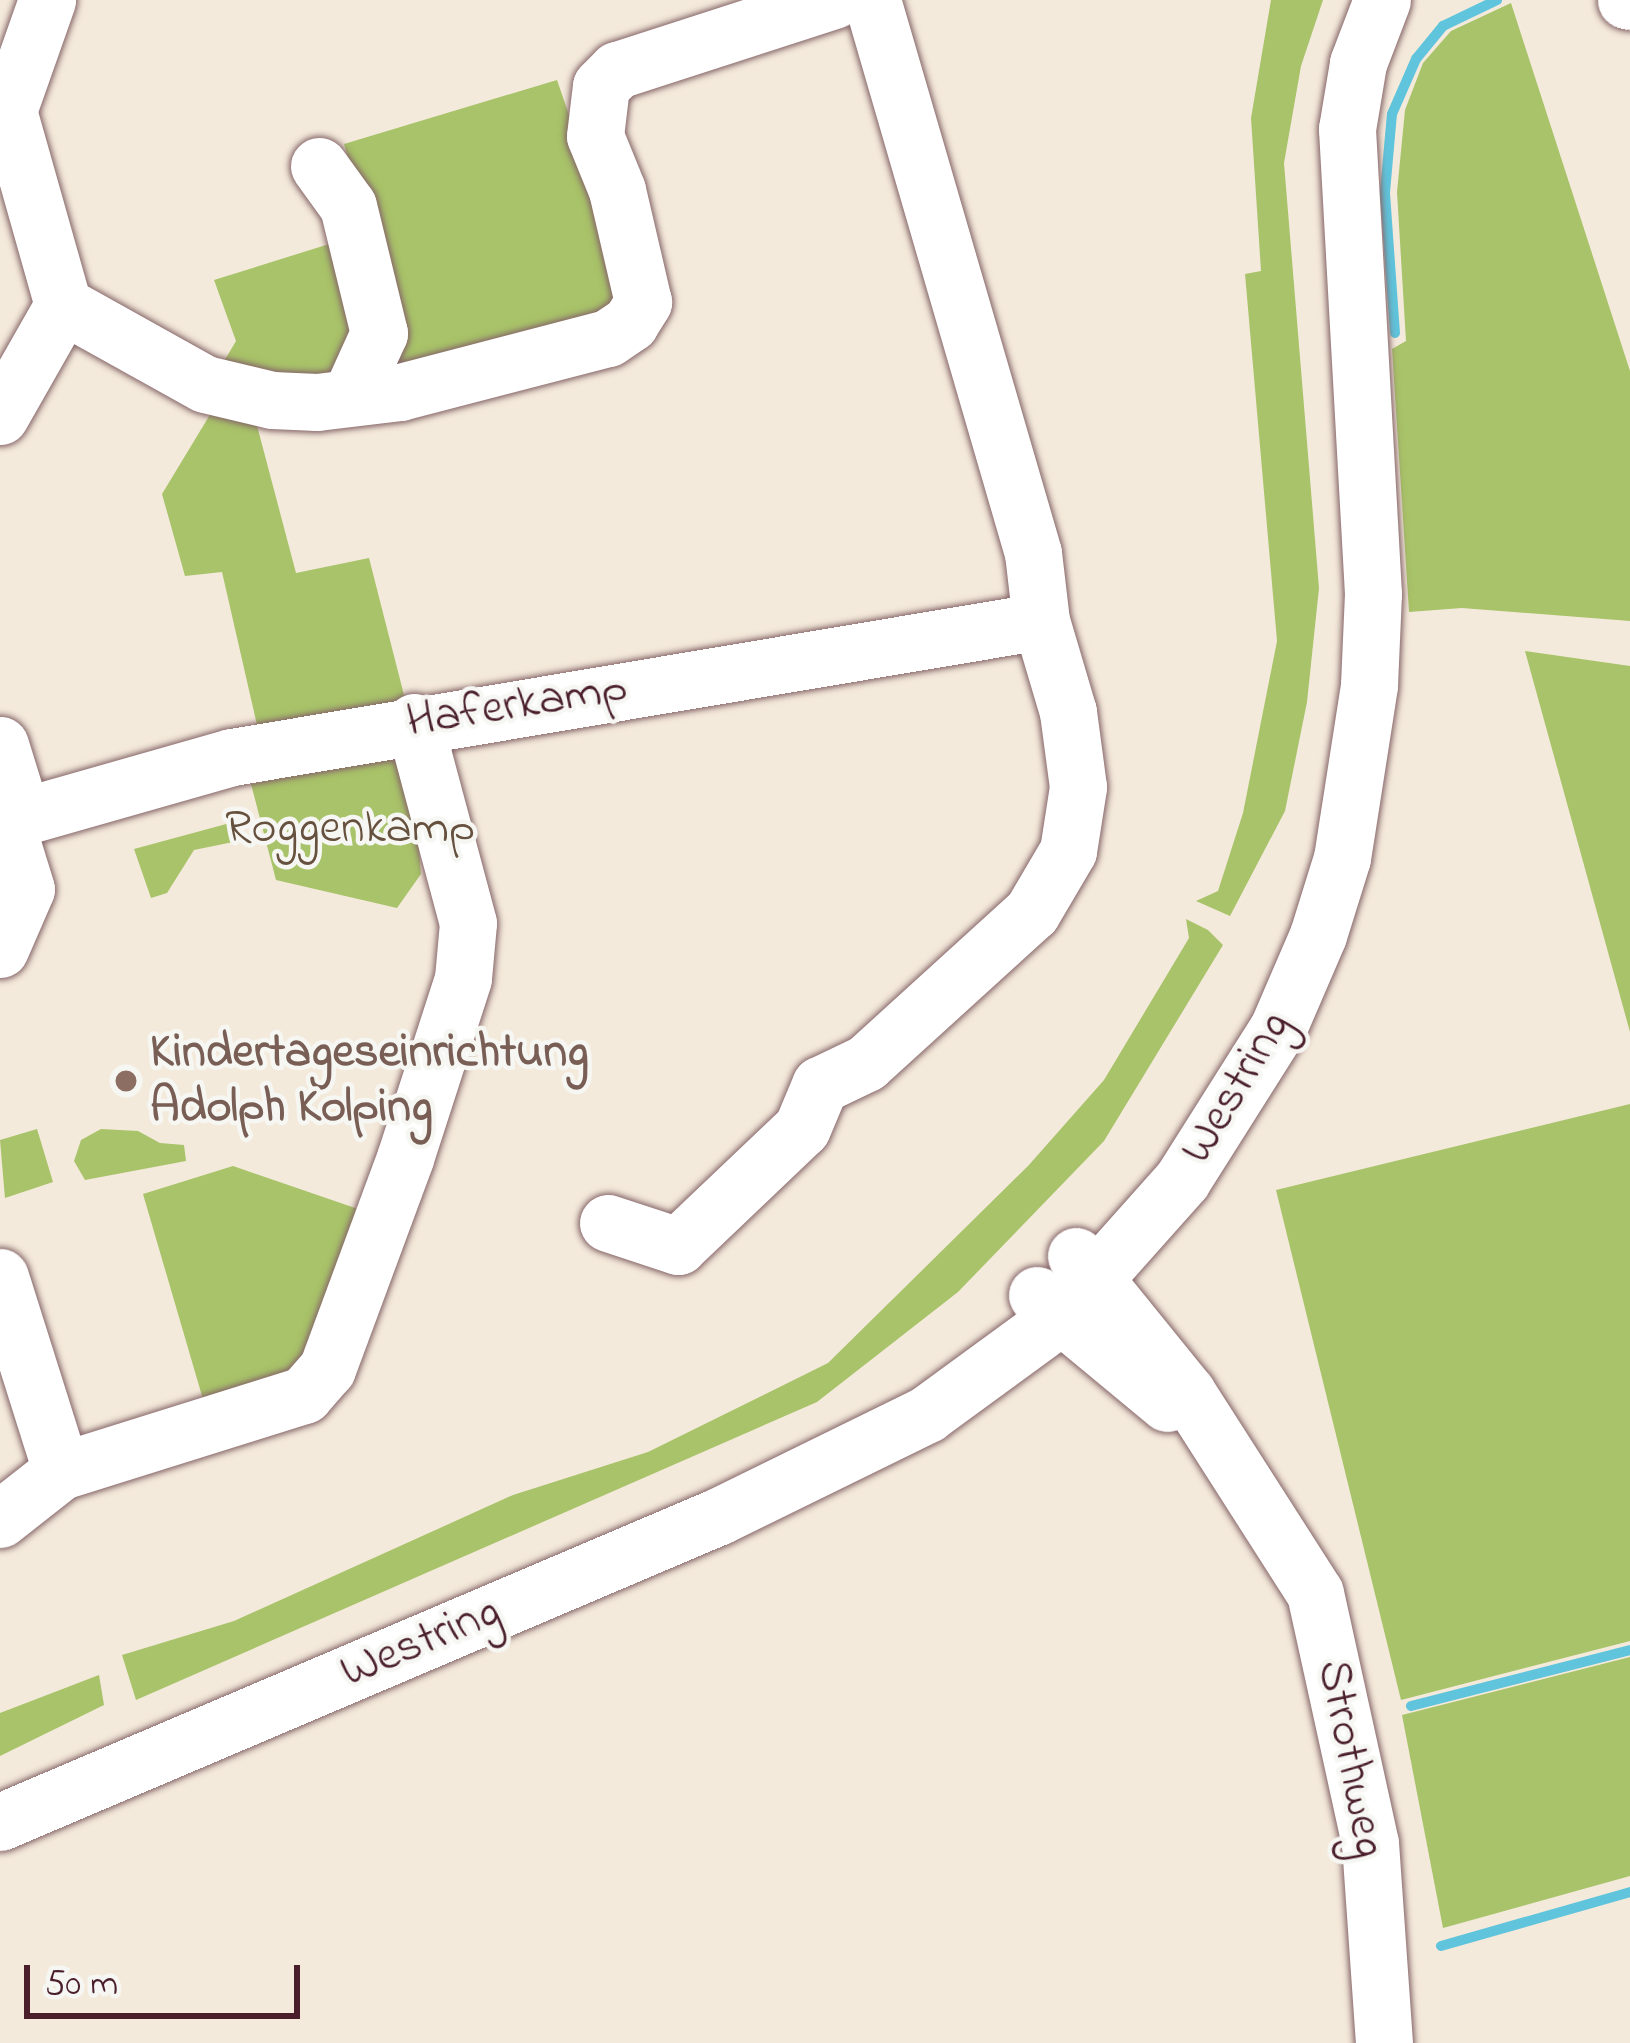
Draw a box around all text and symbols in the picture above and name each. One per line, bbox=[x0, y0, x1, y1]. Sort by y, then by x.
street label: Haferkamp bbox=[402, 660, 632, 752]
park label: Roggenkamp bbox=[225, 801, 475, 859]
street label: Westring bbox=[1169, 1001, 1305, 1175]
place label: Kindertageseinrichtung Adolph Kolping bbox=[150, 1024, 589, 1137]
marker: Kindertageseinrichtung Adolph Kolping bbox=[113, 1068, 139, 1094]
street label: Westring bbox=[332, 1584, 510, 1702]
street label: Strothweg bbox=[1303, 1655, 1397, 1863]
scale bar bbox=[30, 1941, 306, 2015]
text: 50 m bbox=[45, 1959, 118, 2012]

